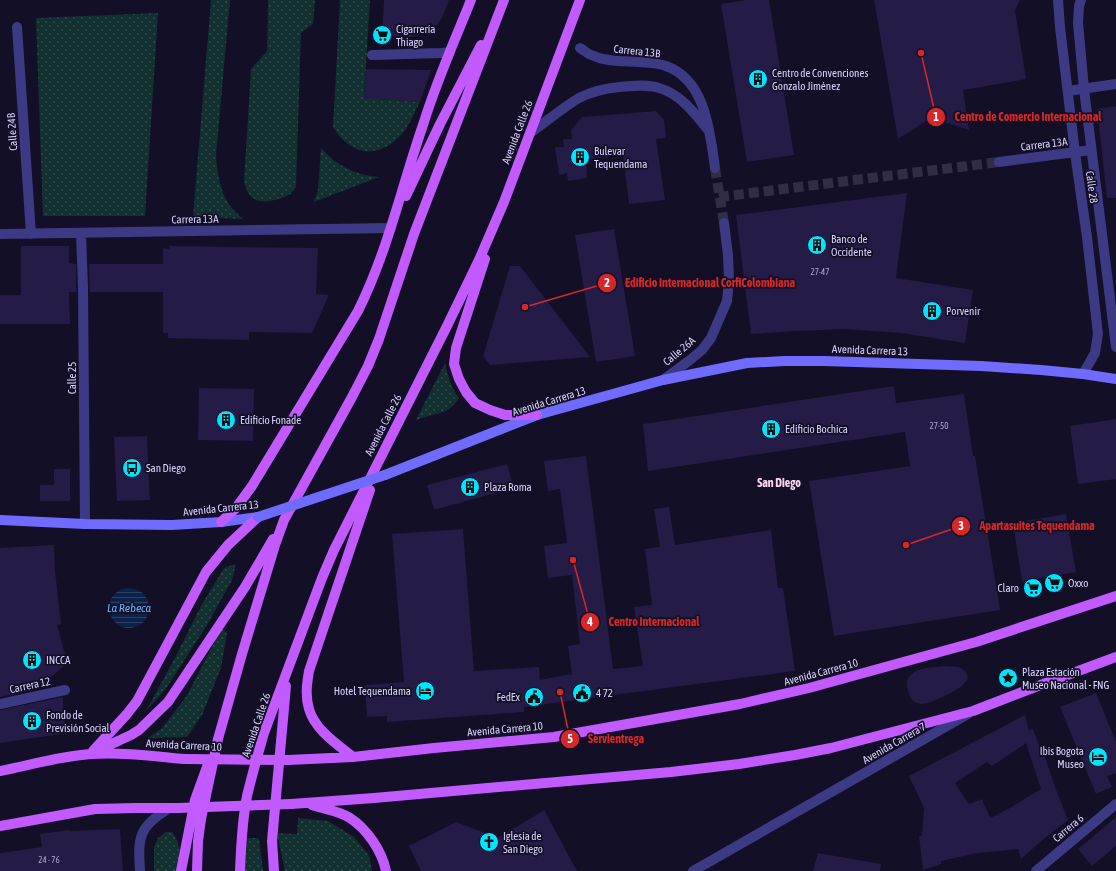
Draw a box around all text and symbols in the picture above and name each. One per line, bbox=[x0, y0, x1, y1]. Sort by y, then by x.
place label: Cigarrería Thiago bbox=[396, 23, 435, 48]
supermarket icon: Cigarrería Thiago bbox=[371, 24, 393, 46]
street label: Carrera 13B bbox=[613, 43, 662, 59]
place label: Centro de Convenciones Gonzalo Jiménez bbox=[772, 67, 868, 92]
building icon: Centro de Convenciones Gonzalo Jiménez bbox=[747, 68, 769, 90]
street label: Avenida Calle 26 bbox=[499, 99, 535, 165]
callout: Centro de Comercio Internacional bbox=[926, 105, 1109, 129]
text: 1 bbox=[933, 110, 939, 124]
text: Centro de Comercio Internacional bbox=[955, 110, 1102, 124]
street label: Calle 24B bbox=[5, 112, 19, 151]
street label: Carrera 13A bbox=[1020, 135, 1069, 153]
place label: Bulevar Tequendama bbox=[594, 145, 647, 170]
building icon: Bulevar Tequendama bbox=[569, 146, 591, 168]
street label: Calle 28 bbox=[1084, 170, 1100, 204]
street label: Carrera 13A bbox=[171, 213, 219, 225]
place label: Banco de Occidente bbox=[831, 233, 872, 258]
building icon: Banco de Occidente bbox=[806, 234, 828, 256]
house number: 27-47 bbox=[810, 267, 830, 277]
callout: Edificio Internacional CorfiColombiana bbox=[597, 271, 803, 295]
text: 2 bbox=[604, 276, 610, 290]
text: Edificio Internacional CorfiColombiana bbox=[625, 276, 795, 290]
building icon: Porvenir bbox=[921, 300, 943, 322]
place label: Porvenir bbox=[946, 305, 981, 317]
street label: Calle 26A bbox=[661, 334, 698, 368]
street label: Avenida Carrera 13 bbox=[832, 343, 908, 357]
street label: Calle 25 bbox=[66, 362, 78, 394]
street label: Avenida Carrera 13 bbox=[511, 384, 587, 418]
street label: Avenida Calle 26 bbox=[362, 392, 404, 458]
building icon: Edificio Fonade bbox=[215, 409, 237, 431]
place label: Edificio Fonade bbox=[240, 414, 301, 426]
building icon: Edificio Bochica bbox=[760, 418, 782, 440]
house number: 27-50 bbox=[929, 421, 949, 431]
place label: Edificio Bochica bbox=[785, 423, 848, 435]
bus stop icon: San Diego bbox=[121, 457, 143, 479]
place label: San Diego bbox=[146, 462, 186, 474]
building icon: Plaza Roma bbox=[459, 476, 481, 498]
district label: San Diego bbox=[757, 476, 801, 490]
place label: Plaza Roma bbox=[484, 481, 532, 493]
street label: Avenida Carrera 13 bbox=[183, 498, 259, 518]
callout: Apartasuites Tequendama bbox=[951, 514, 1102, 538]
text: 3 bbox=[958, 519, 964, 533]
text: Apartasuites Tequendama bbox=[978, 519, 1095, 533]
supermarket icon: Oxxo bbox=[1043, 572, 1065, 594]
supermarket icon: Claro bbox=[1022, 577, 1044, 599]
place label: Oxxo bbox=[1068, 577, 1088, 589]
place label: Claro bbox=[998, 582, 1019, 594]
water label: La Rebeca bbox=[107, 601, 152, 615]
callout: Centro Internacional bbox=[580, 610, 707, 634]
text: 4 bbox=[586, 615, 593, 629]
text: Centro Internacional bbox=[609, 615, 700, 629]
building icon: INCCA bbox=[21, 649, 43, 671]
place label: INCCA bbox=[46, 654, 71, 666]
street label: Avenida Carrera 10 bbox=[783, 656, 859, 688]
place label: Plaza Estación Museo Nacional - FNG bbox=[1022, 666, 1110, 691]
place icon: Plaza Estación Museo Nacional - FNG bbox=[997, 667, 1019, 689]
street label: Carrera 12 bbox=[8, 675, 52, 695]
hotel icon: Hotel Tequendama bbox=[414, 680, 436, 702]
public building icon: 4 72 bbox=[571, 682, 593, 704]
place label: Hotel Tequendama bbox=[334, 685, 411, 697]
public building icon: FedEx bbox=[523, 686, 545, 708]
place label: 4 72 bbox=[596, 687, 613, 699]
street label: Avenida Calle 26 bbox=[239, 691, 273, 759]
place label: FedEx bbox=[497, 691, 521, 703]
place label: Fondo de Previsión Social bbox=[46, 709, 110, 734]
building icon: Fondo de Previsión Social bbox=[21, 710, 43, 732]
street label: Avenida Carrera 10 bbox=[467, 720, 543, 738]
street label: Avenida Carrera 7 bbox=[860, 720, 928, 766]
callout: Servientrega bbox=[560, 727, 652, 751]
text: 5 bbox=[567, 732, 573, 746]
text: Servientrega bbox=[588, 732, 644, 746]
street label: Avenida Carrera 10 bbox=[146, 737, 222, 753]
place label: Ibis Bogota Museo bbox=[1040, 745, 1084, 770]
hotel icon: Ibis Bogota Museo bbox=[1087, 746, 1109, 768]
street label: Carrera 6 bbox=[1050, 812, 1086, 844]
place label: Iglesia de San Diego bbox=[503, 830, 543, 855]
church icon: Iglesia de San Diego bbox=[478, 831, 500, 853]
house number: 24 - 76 bbox=[38, 855, 60, 865]

